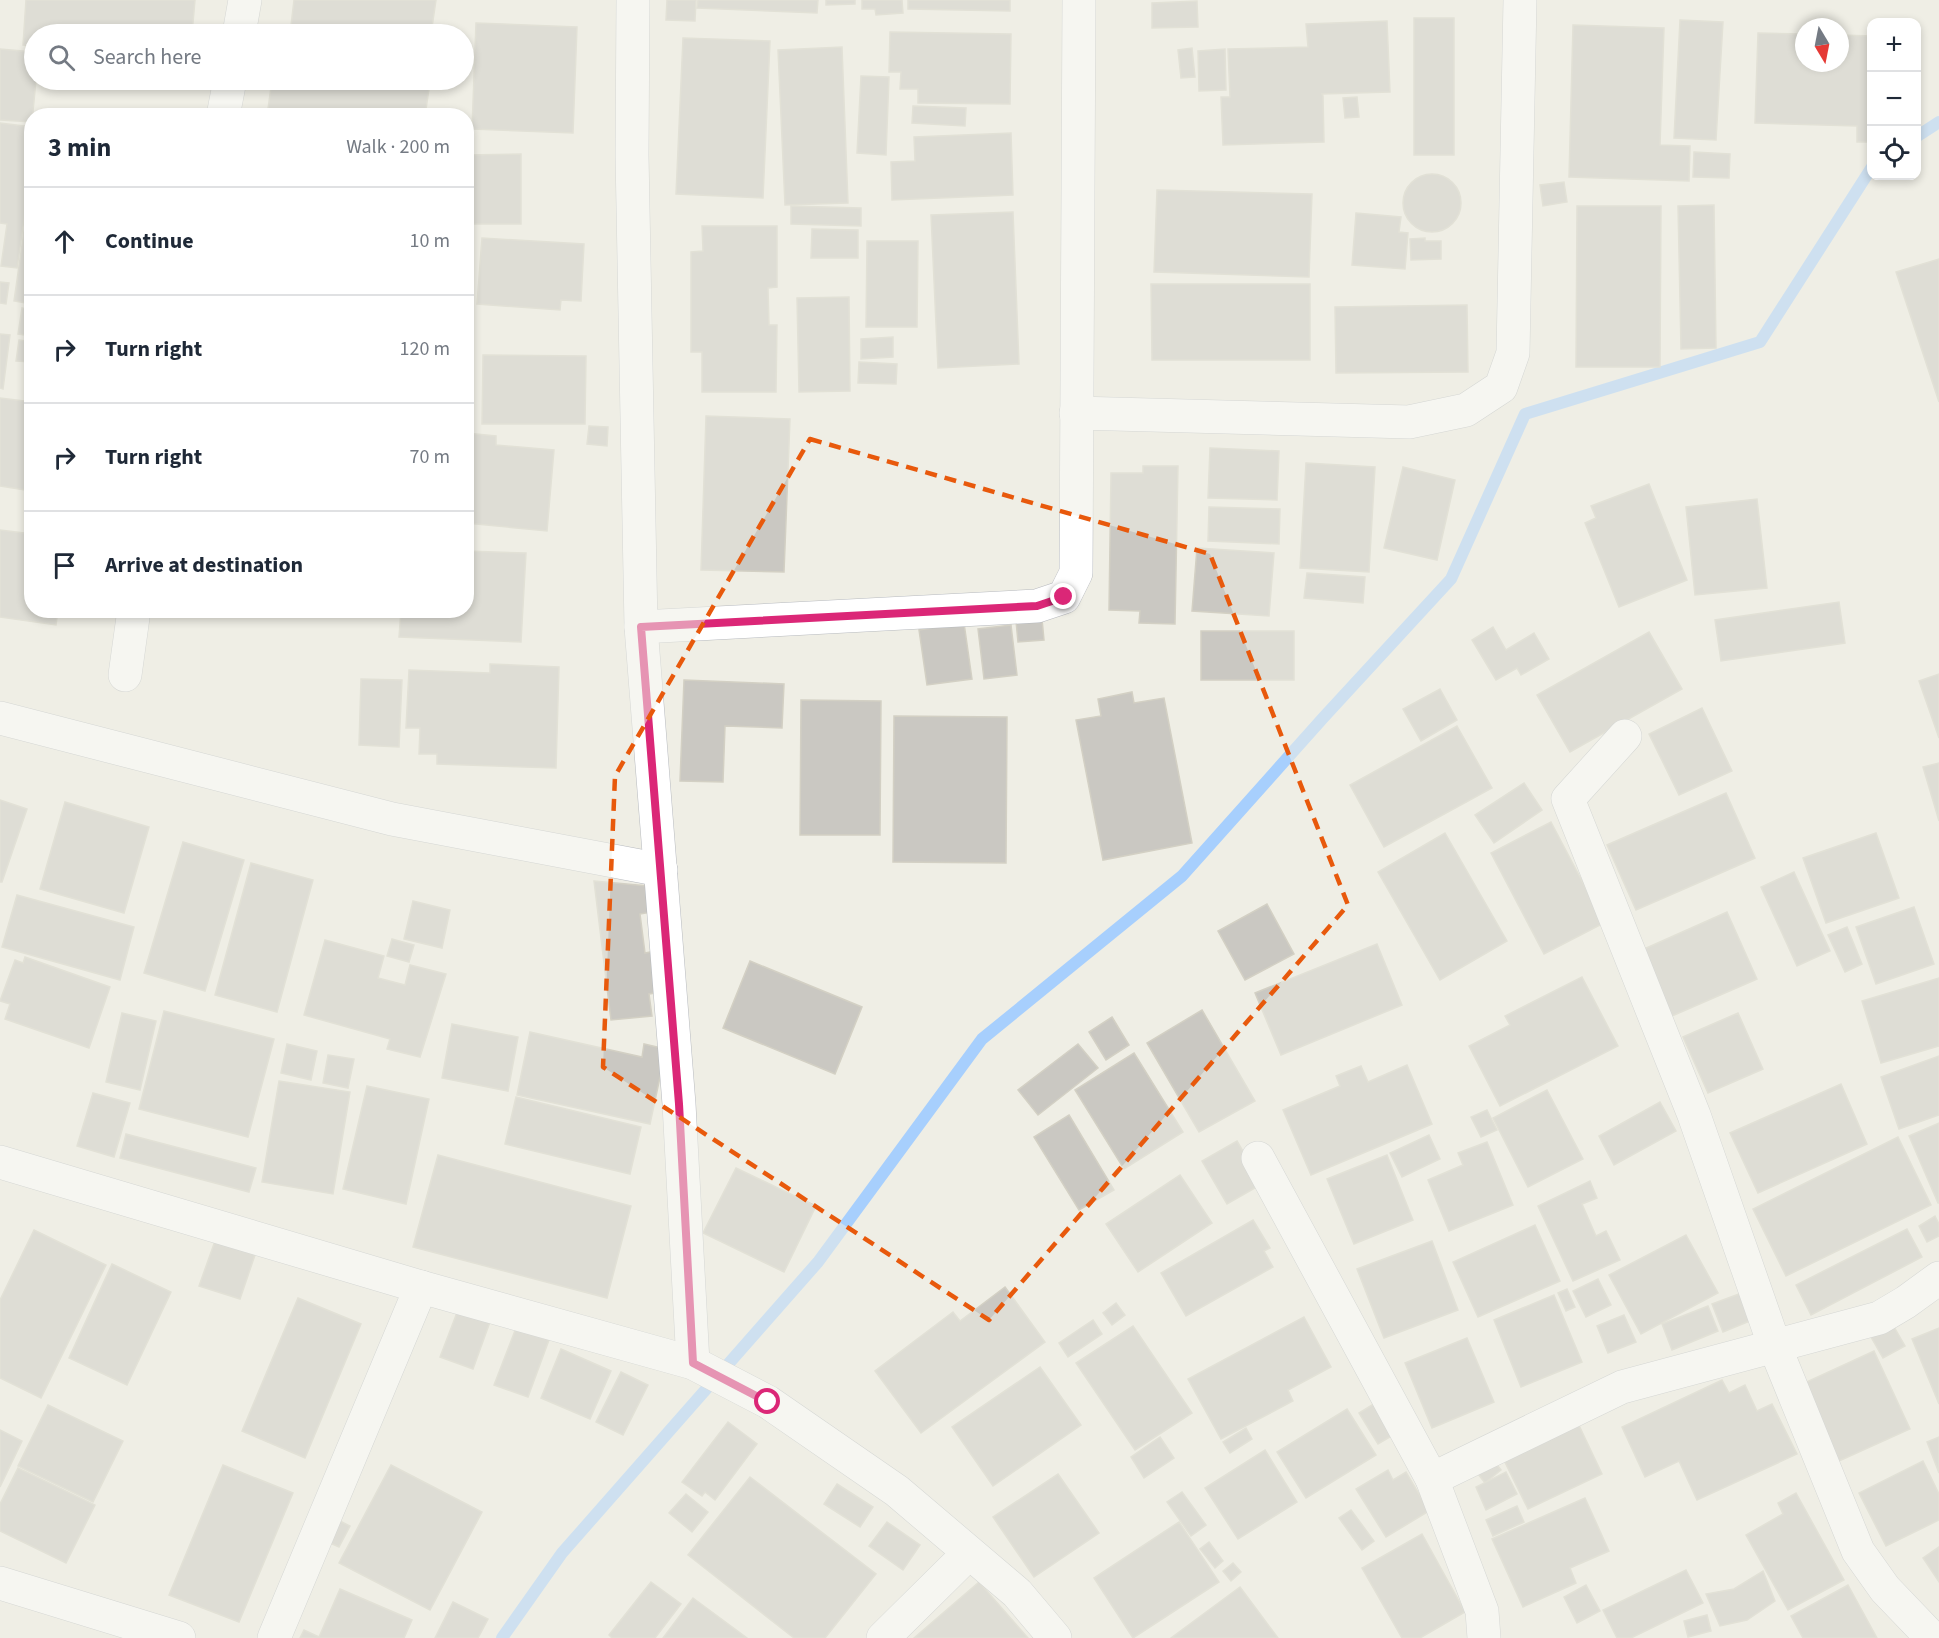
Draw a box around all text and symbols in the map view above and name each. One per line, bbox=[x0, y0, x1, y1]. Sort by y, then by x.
north arrow bbox=[1795, 18, 1849, 72]
map controls bbox=[1867, 18, 1921, 180]
button: + bbox=[1867, 18, 1921, 72]
search box bbox=[24, 24, 474, 90]
icon: search bbox=[45, 41, 78, 74]
text: Search here bbox=[93, 41, 201, 73]
button: − bbox=[1867, 72, 1921, 126]
button: locate bbox=[1867, 126, 1921, 180]
text: 3 min bbox=[48, 129, 111, 166]
text: Walk · 200 m bbox=[346, 133, 450, 161]
icon: ahead bbox=[48, 225, 81, 258]
text: Continue bbox=[105, 225, 194, 257]
text: 10 m bbox=[410, 227, 450, 255]
icon: right bbox=[48, 333, 81, 366]
text: Turn right bbox=[105, 333, 202, 365]
text: 120 m bbox=[400, 335, 450, 363]
icon: right bbox=[48, 441, 81, 474]
text: Turn right bbox=[105, 441, 202, 473]
text: 70 m bbox=[410, 443, 450, 471]
icon: arrive bbox=[48, 549, 81, 582]
text: Arrive at destination bbox=[105, 549, 303, 581]
route end bbox=[1050, 583, 1076, 609]
route start bbox=[754, 1388, 780, 1414]

